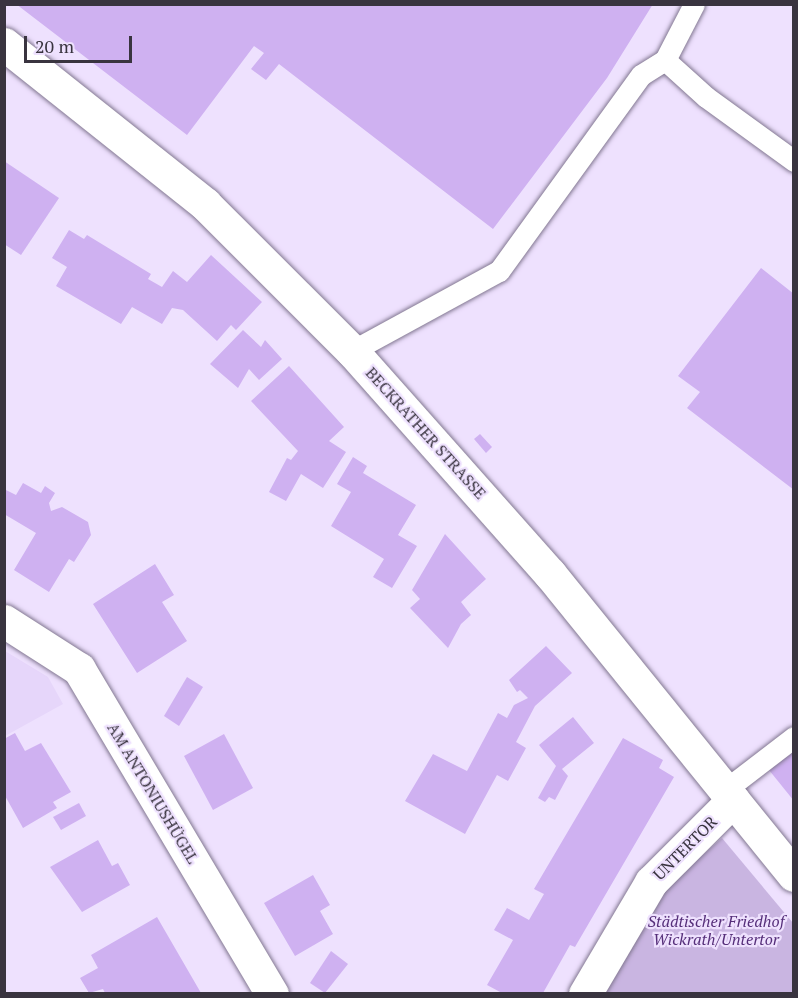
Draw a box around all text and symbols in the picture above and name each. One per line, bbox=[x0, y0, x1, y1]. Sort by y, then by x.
scale bar bbox=[27, 24, 135, 62]
text: 20 m bbox=[35, 34, 74, 58]
street label: BECKRATHER STRASSE bbox=[362, 363, 490, 503]
street label: AM ANTONIUSHÜGEL bbox=[103, 719, 203, 867]
street label: UNTERTOR bbox=[649, 812, 721, 884]
park label: Städtischer Friedhof Wickrath/Untertor bbox=[648, 911, 784, 949]

